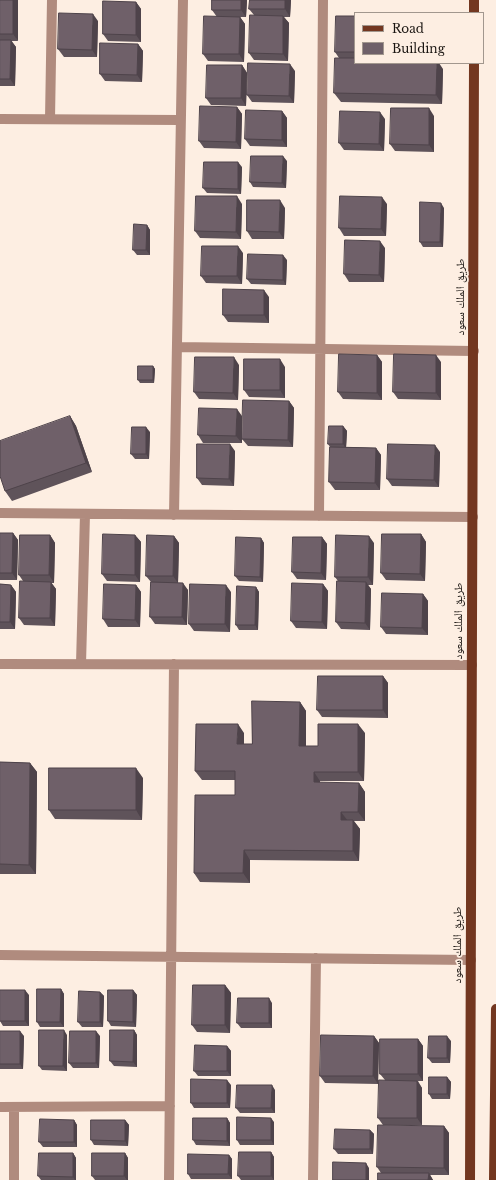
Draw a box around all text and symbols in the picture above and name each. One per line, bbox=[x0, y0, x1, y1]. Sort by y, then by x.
legend bbox=[354, 12, 484, 64]
text: Road bbox=[392, 21, 424, 36]
text: Building bbox=[392, 41, 445, 56]
street label: طريق الملك سعود bbox=[454, 258, 468, 336]
street label: طريق الملك سعود bbox=[452, 582, 466, 660]
street label: طريق الملك سعود bbox=[451, 906, 465, 984]

